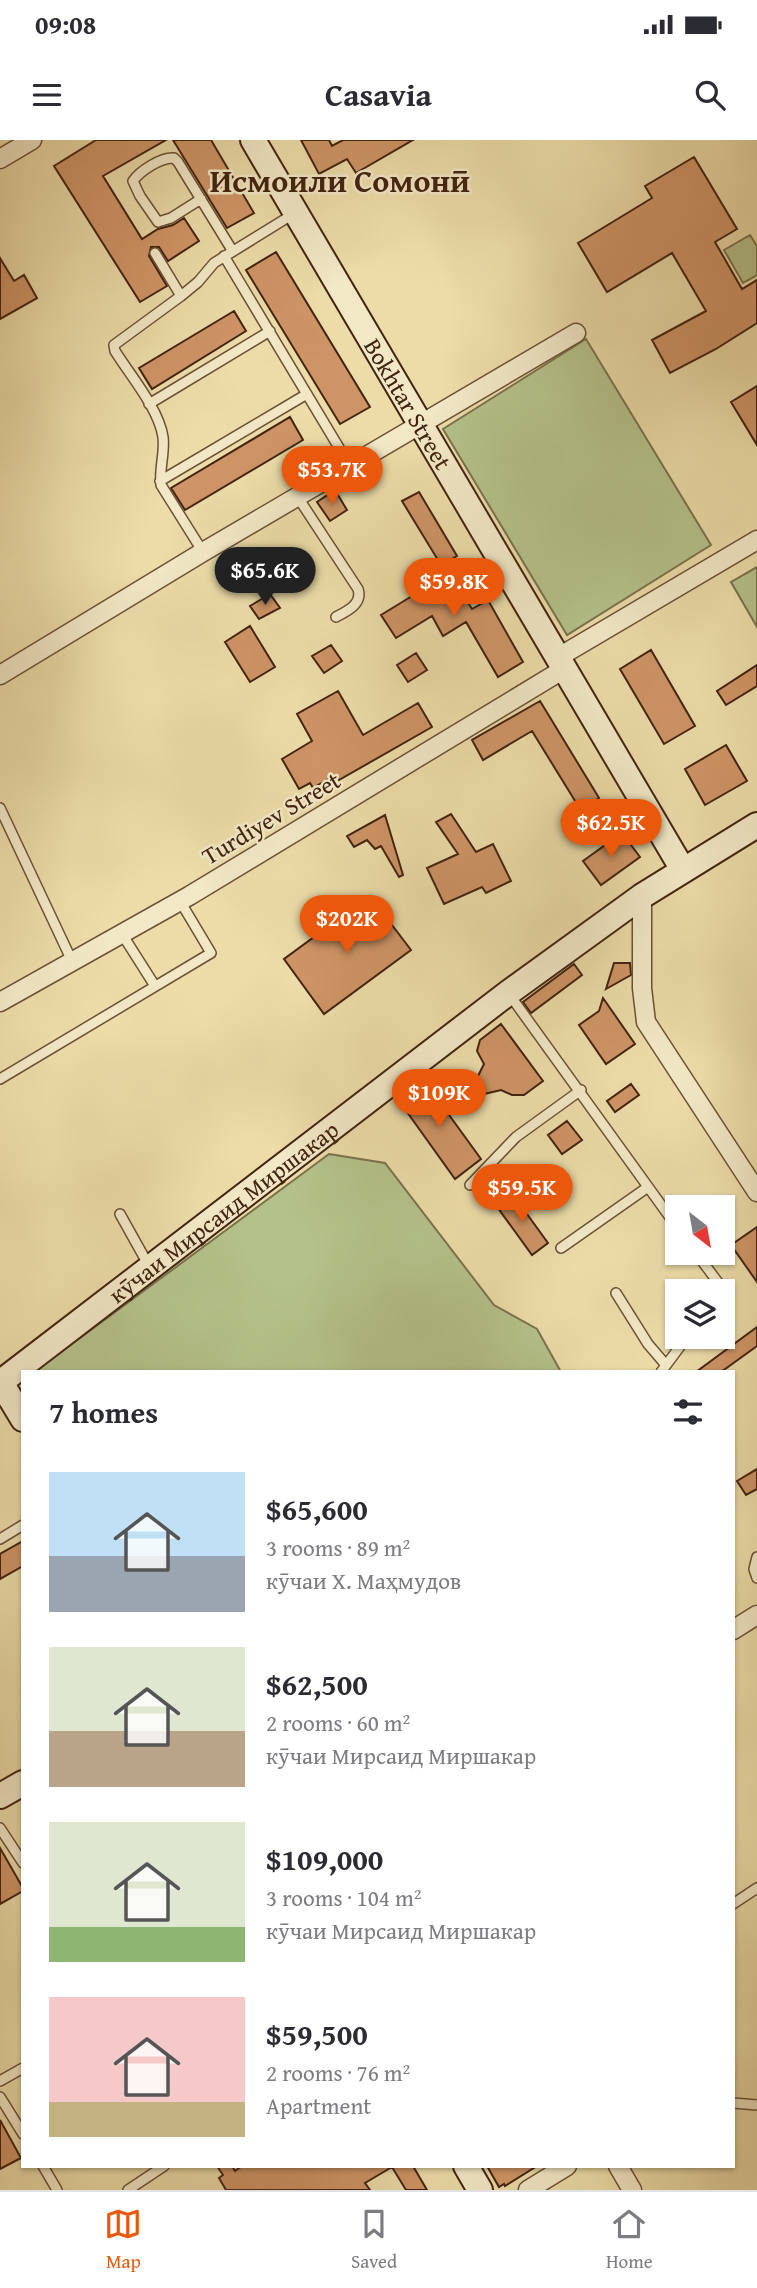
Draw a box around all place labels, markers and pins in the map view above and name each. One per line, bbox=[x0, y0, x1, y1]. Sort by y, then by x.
pin: $53.7K bbox=[275, 446, 389, 506]
pin: $65.6K bbox=[208, 547, 322, 607]
pin: $59.8K bbox=[397, 559, 511, 618]
pin: $62.5K bbox=[554, 800, 668, 859]
pin: $202K bbox=[298, 896, 396, 955]
pin: $109K bbox=[390, 1070, 488, 1129]
pin: $59.5K bbox=[465, 1164, 579, 1224]

